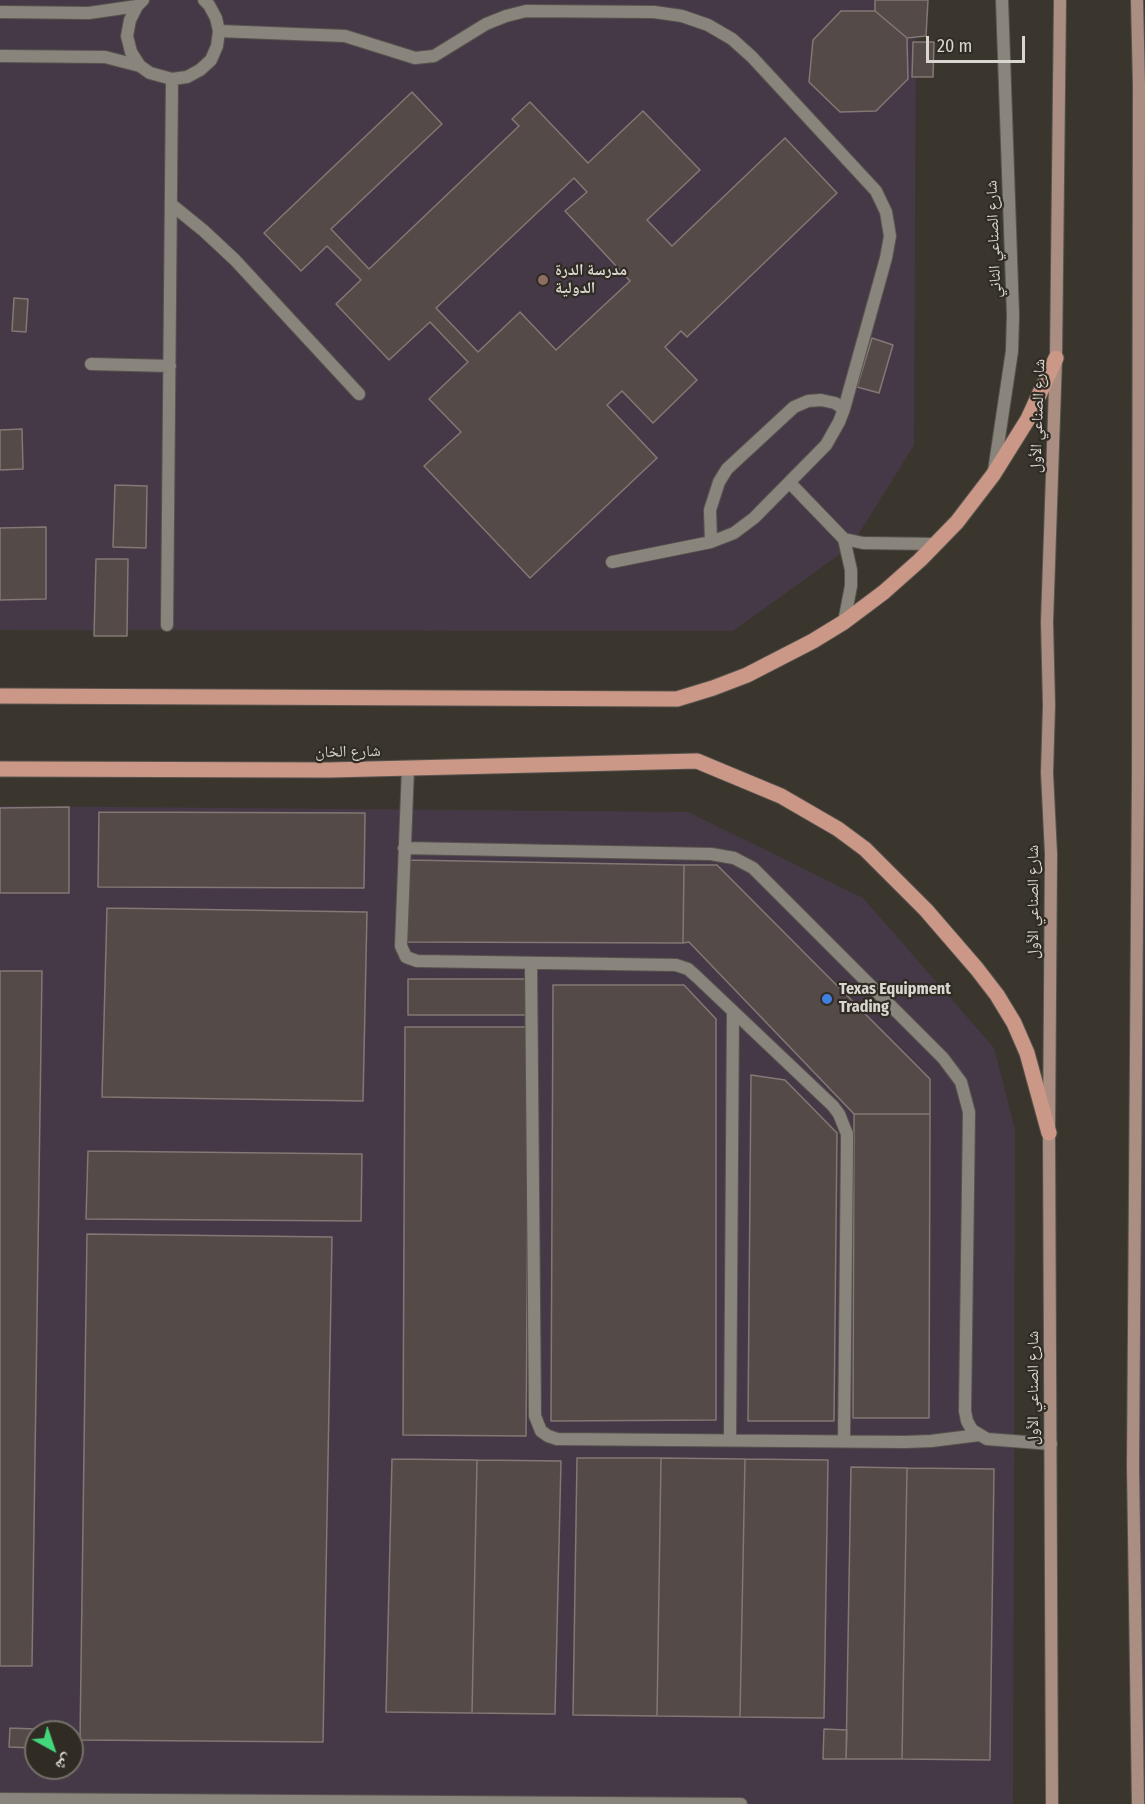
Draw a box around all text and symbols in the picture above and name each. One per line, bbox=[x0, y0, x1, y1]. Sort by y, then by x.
scale bar bbox=[929, 24, 1028, 62]
text: 20 m bbox=[937, 35, 972, 57]
street label: شارع الصناعي الثاني bbox=[982, 180, 1006, 298]
place label: مدرسة الدرة الدولية bbox=[555, 261, 627, 299]
marker: مدرسة الدرة الدولية bbox=[536, 273, 550, 287]
street label: شارع الصناعي الأول bbox=[1026, 358, 1050, 474]
street label: شارع الخان bbox=[315, 742, 381, 762]
street label: شارع الصناعي الأول bbox=[1024, 845, 1044, 959]
place label: Texas Equipment Trading bbox=[839, 980, 951, 1018]
marker: Texas Equipment Trading bbox=[820, 992, 834, 1006]
street label: شارع الصناعي الأول bbox=[1024, 1331, 1044, 1445]
north arrow bbox=[24, 1720, 84, 1780]
text: ش bbox=[52, 1750, 77, 1775]

